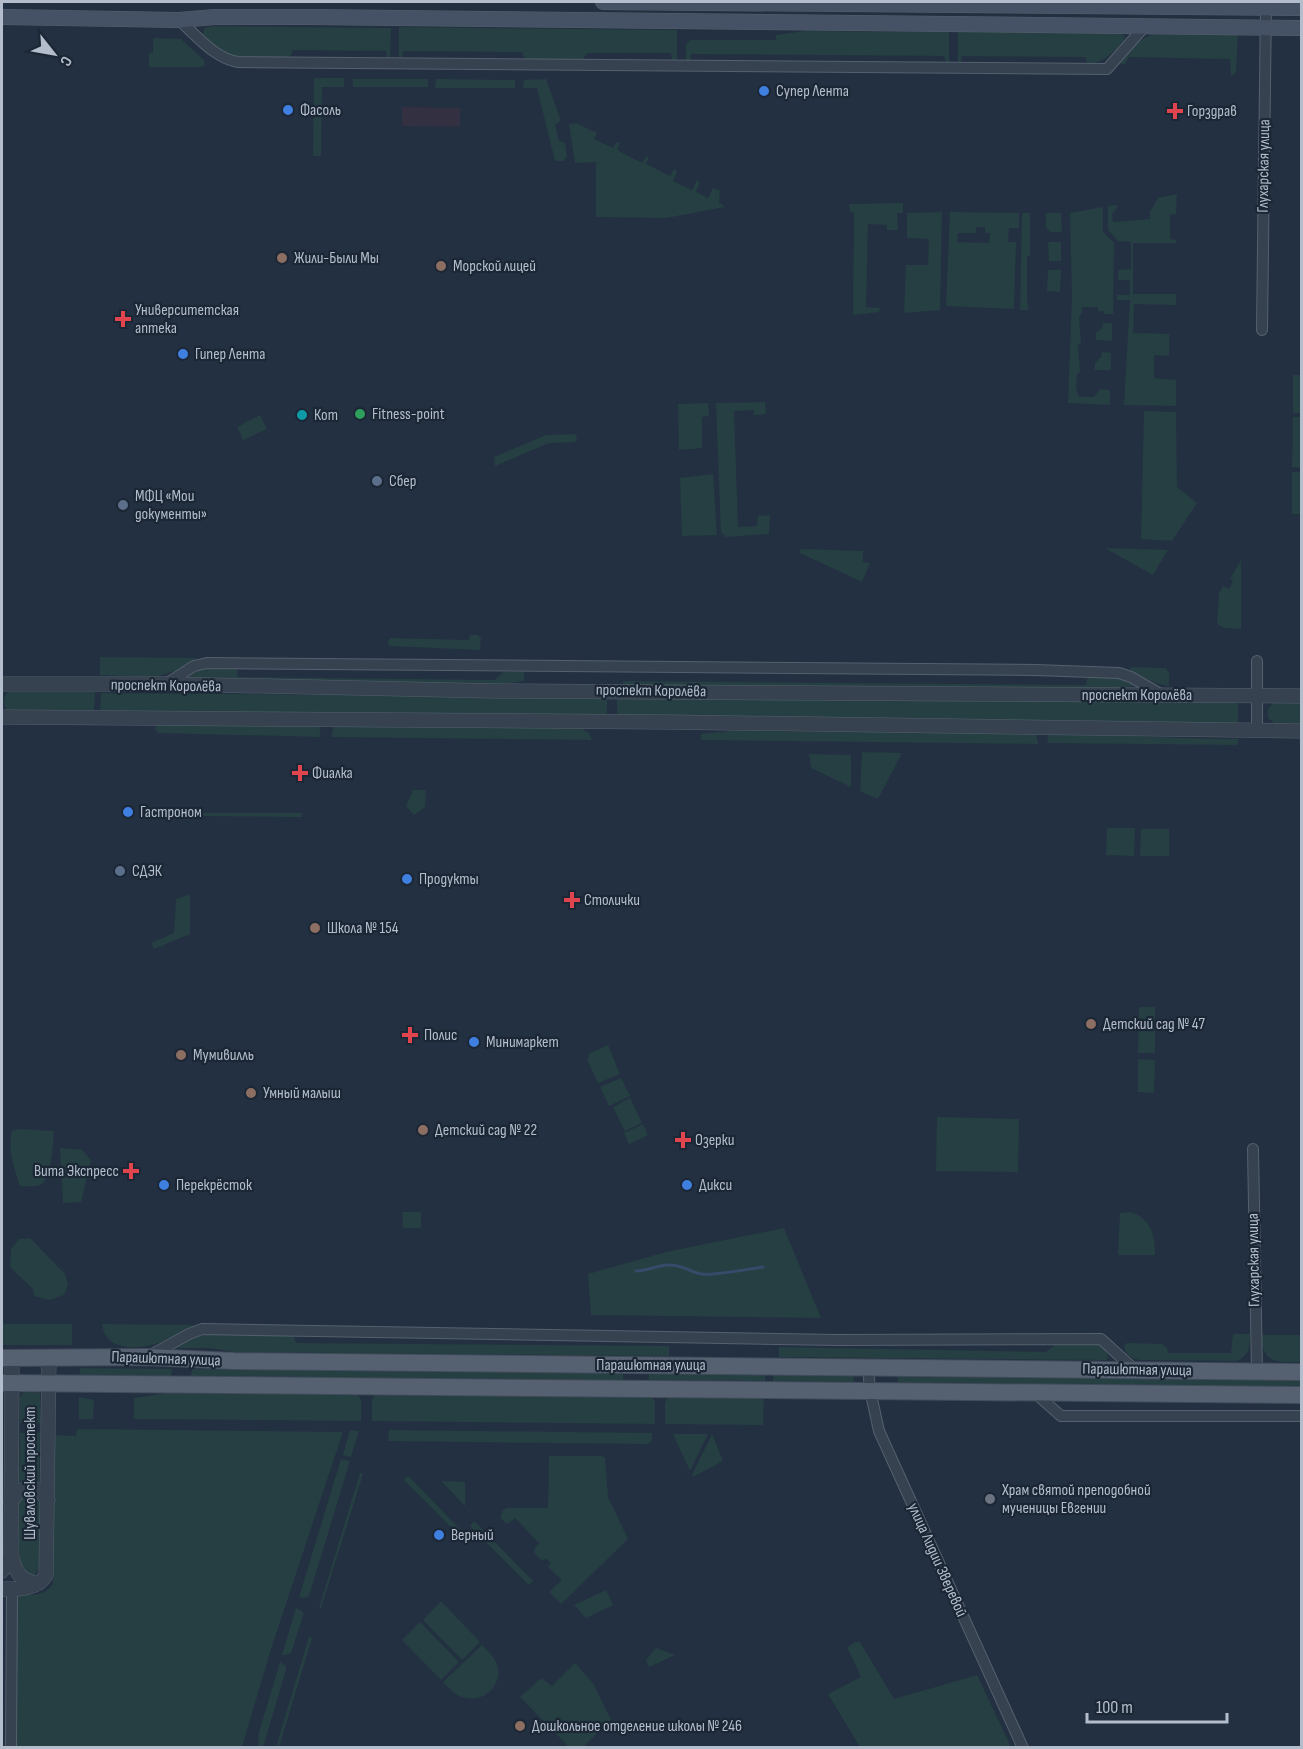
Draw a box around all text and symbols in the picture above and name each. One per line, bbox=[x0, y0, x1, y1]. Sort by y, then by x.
north arrow bbox=[24, 24, 84, 84]
text: С bbox=[55, 53, 76, 69]
place label: Супер Лента bbox=[776, 82, 849, 101]
marker: Супер Лента bbox=[757, 84, 771, 98]
place label: Фасоль bbox=[300, 101, 341, 120]
place label: Горздрав bbox=[1187, 102, 1237, 121]
marker: Фасоль bbox=[281, 103, 295, 117]
marker: Горздрав bbox=[1168, 104, 1182, 118]
street label: Глухарская улица bbox=[1254, 119, 1274, 213]
place label: Жили-Были Мы bbox=[294, 249, 379, 268]
marker: Жили-Были Мы bbox=[275, 251, 289, 265]
place label: Морской лицей bbox=[453, 257, 536, 276]
marker: Морской лицей bbox=[434, 259, 448, 273]
place label: Университетская аптека bbox=[135, 301, 239, 338]
marker: Университетская аптека bbox=[116, 312, 130, 326]
place label: Гипер Лента bbox=[195, 345, 265, 364]
marker: Гипер Лента bbox=[176, 347, 190, 361]
place label: Fitness-point bbox=[372, 405, 445, 424]
place label: Кот bbox=[314, 406, 338, 425]
marker: Fitness-point bbox=[353, 407, 367, 421]
marker: Кот bbox=[295, 408, 309, 422]
place label: Сбер bbox=[389, 472, 416, 491]
marker: Сбер bbox=[370, 474, 384, 488]
place label: МФЦ «Мои документы» bbox=[135, 487, 207, 524]
marker: МФЦ «Мои документы» bbox=[116, 498, 130, 512]
street label: проспект Королёва bbox=[111, 676, 221, 696]
street label: проспект Королёва bbox=[596, 681, 706, 701]
street label: проспект Королёва bbox=[1082, 686, 1192, 705]
place label: Фиалка bbox=[312, 764, 353, 783]
marker: Фиалка bbox=[293, 766, 307, 780]
place label: Гастроном bbox=[140, 803, 202, 822]
marker: Гастроном bbox=[121, 805, 135, 819]
place label: СДЭК bbox=[132, 862, 163, 881]
marker: СДЭК bbox=[113, 864, 127, 878]
place label: Продукты bbox=[419, 870, 479, 889]
marker: Продукты bbox=[400, 872, 414, 886]
place label: Столички bbox=[584, 891, 640, 910]
marker: Столички bbox=[565, 893, 579, 907]
place label: Школа № 154 bbox=[327, 919, 399, 938]
marker: Школа № 154 bbox=[308, 921, 322, 935]
place label: Детский сад № 47 bbox=[1103, 1015, 1205, 1034]
marker: Детский сад № 47 bbox=[1084, 1017, 1098, 1031]
marker: Полис bbox=[401, 1026, 419, 1044]
place label: Полис bbox=[424, 1026, 457, 1045]
place label: Минимаркет bbox=[486, 1033, 559, 1052]
marker: Минимаркет bbox=[467, 1035, 481, 1049]
place label: Мумивилль bbox=[193, 1046, 254, 1065]
marker: Мумивилль bbox=[174, 1048, 188, 1062]
place label: Умный малыш bbox=[263, 1084, 341, 1103]
marker: Умный малыш bbox=[244, 1086, 258, 1100]
place label: Детский сад № 22 bbox=[435, 1121, 537, 1140]
marker: Детский сад № 22 bbox=[416, 1123, 430, 1137]
place label: Озерки bbox=[695, 1131, 734, 1150]
marker: Озерки bbox=[676, 1133, 690, 1147]
place label: Вита Экспресс bbox=[34, 1162, 119, 1181]
marker: Вита Экспресс bbox=[124, 1164, 138, 1178]
place label: Перекрёсток bbox=[176, 1176, 253, 1195]
place label: Дикси bbox=[699, 1176, 732, 1195]
marker: Перекрёсток bbox=[157, 1178, 171, 1192]
marker: Дикси bbox=[680, 1178, 694, 1192]
street label: Глухарская улица bbox=[1244, 1213, 1264, 1307]
street label: Парашютная улица bbox=[111, 1348, 221, 1370]
street label: Парашютная улица bbox=[596, 1356, 706, 1375]
street label: Парашютная улица bbox=[1082, 1360, 1192, 1380]
street label: Шуваловский проспект bbox=[21, 1406, 40, 1540]
place label: Храм святой преподобной мученицы Евгении bbox=[1001, 1481, 1151, 1518]
marker: Храм святой преподобной мученицы Евгении bbox=[983, 1492, 997, 1506]
street label: улица Лидии Зверевой bbox=[903, 1500, 971, 1620]
place label: Верный bbox=[451, 1526, 494, 1545]
marker: Верный bbox=[432, 1528, 446, 1542]
scale bar bbox=[1087, 1686, 1226, 1724]
text: 100 m bbox=[1096, 1697, 1133, 1718]
place label: Дошкольное отделение школы № 246 bbox=[532, 1717, 742, 1736]
marker: Дошкольное отделение школы № 246 bbox=[513, 1719, 527, 1733]

